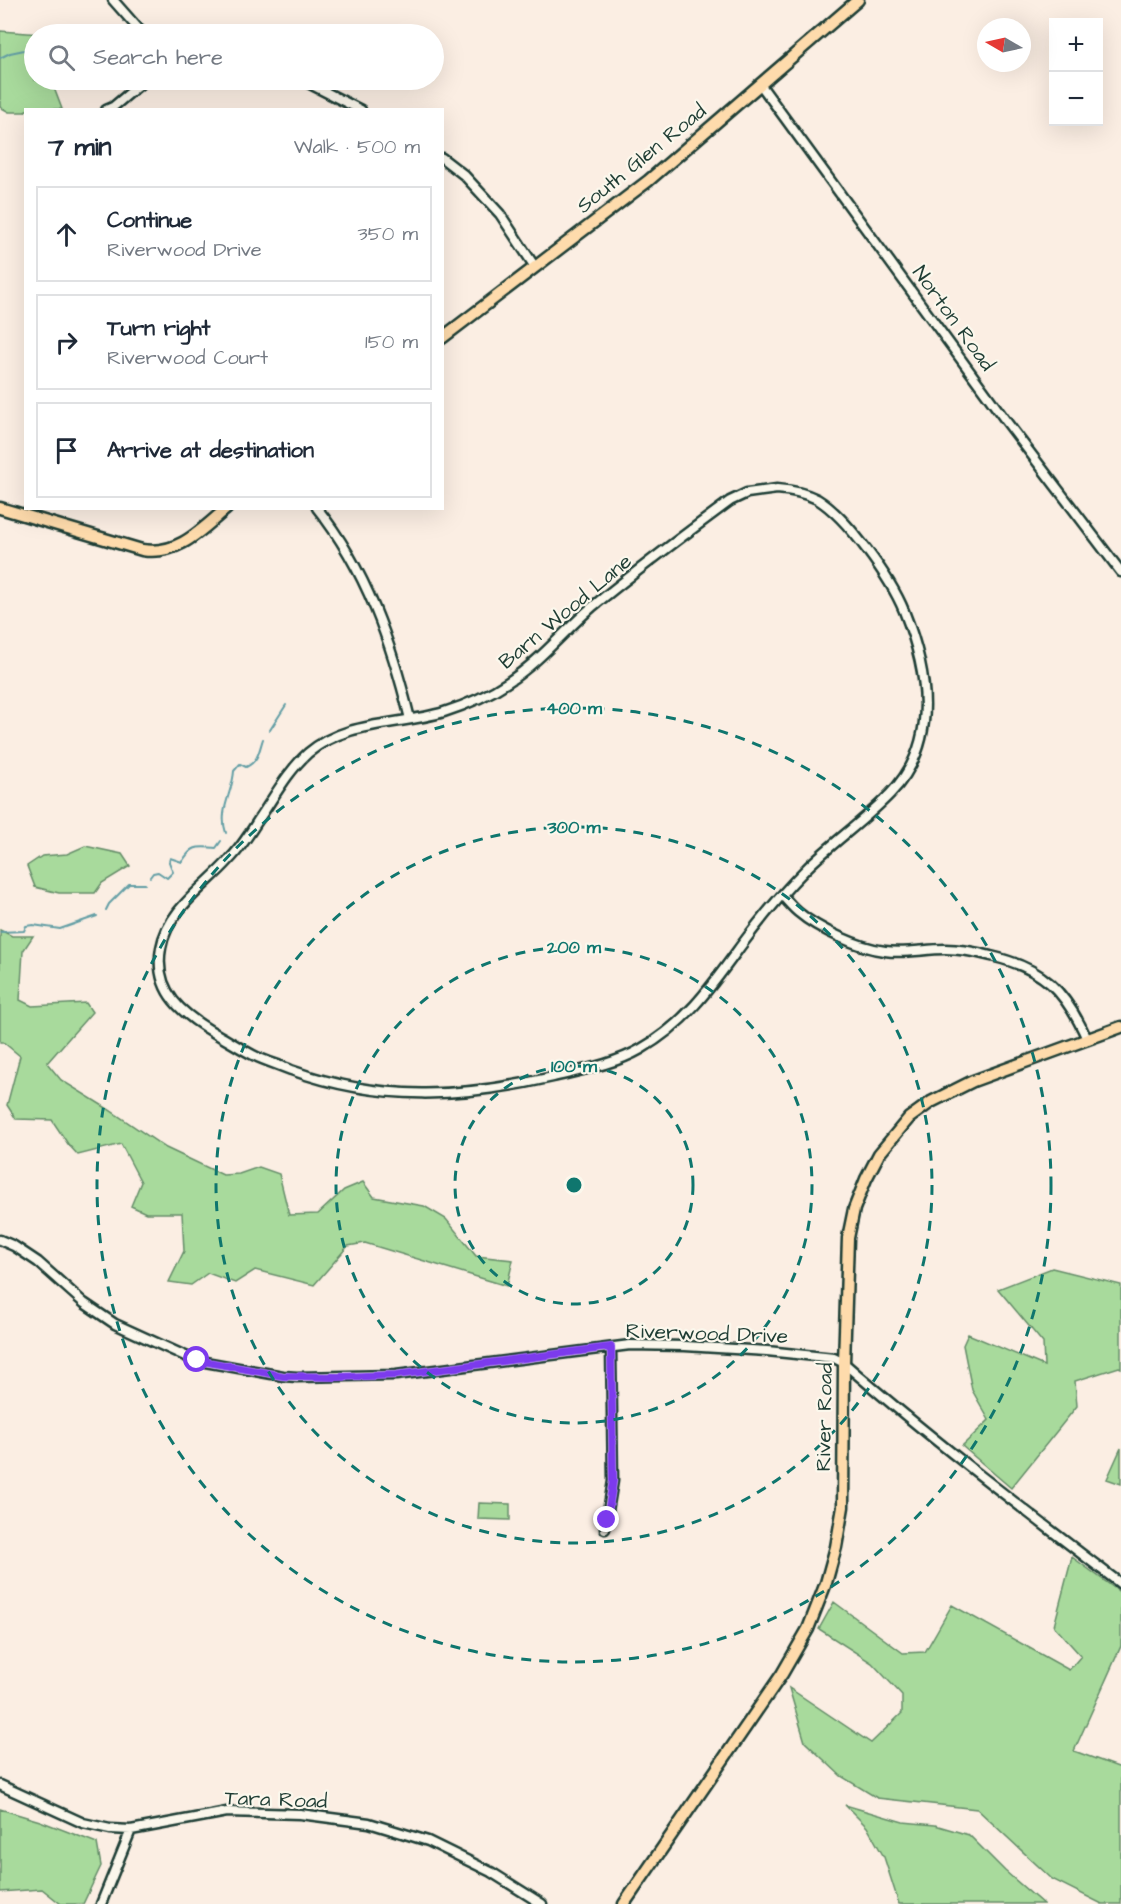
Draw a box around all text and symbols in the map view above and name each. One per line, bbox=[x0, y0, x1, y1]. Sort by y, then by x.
north arrow bbox=[977, 18, 1031, 72]
map controls bbox=[1049, 18, 1103, 126]
button: + bbox=[1049, 18, 1103, 72]
search box bbox=[24, 24, 444, 90]
icon: search bbox=[45, 41, 78, 74]
text: Search here bbox=[93, 42, 223, 73]
button: − bbox=[1049, 72, 1103, 126]
street label: South Glen Road bbox=[570, 97, 713, 220]
text: 7 min bbox=[48, 129, 112, 165]
text: Walk · 500 m bbox=[294, 133, 420, 161]
text: Continue bbox=[107, 205, 192, 236]
icon: ahead bbox=[50, 218, 83, 251]
text: 350 m bbox=[357, 220, 418, 248]
text: Riverwood Drive bbox=[107, 236, 262, 264]
street label: Norton Road bbox=[905, 260, 1002, 377]
text: Turn right bbox=[107, 313, 210, 344]
icon: right bbox=[50, 326, 83, 359]
text: 150 m bbox=[365, 328, 418, 356]
text: Riverwood Court bbox=[107, 344, 268, 372]
icon: arrive bbox=[50, 434, 83, 467]
text: Arrive at destination bbox=[107, 435, 314, 466]
street label: Barn Wood Lane bbox=[493, 547, 638, 676]
text: 400 m bbox=[546, 696, 603, 721]
text: 300 m bbox=[546, 815, 602, 840]
text: 200 m bbox=[546, 935, 602, 960]
text: 100 m bbox=[551, 1054, 598, 1079]
centre of rings bbox=[564, 1175, 584, 1195]
street label: Riverwood Drive bbox=[625, 1316, 789, 1351]
route start bbox=[183, 1346, 209, 1372]
street label: River Road bbox=[809, 1362, 840, 1472]
route end bbox=[593, 1506, 619, 1532]
street label: Tara Road bbox=[224, 1783, 328, 1816]

